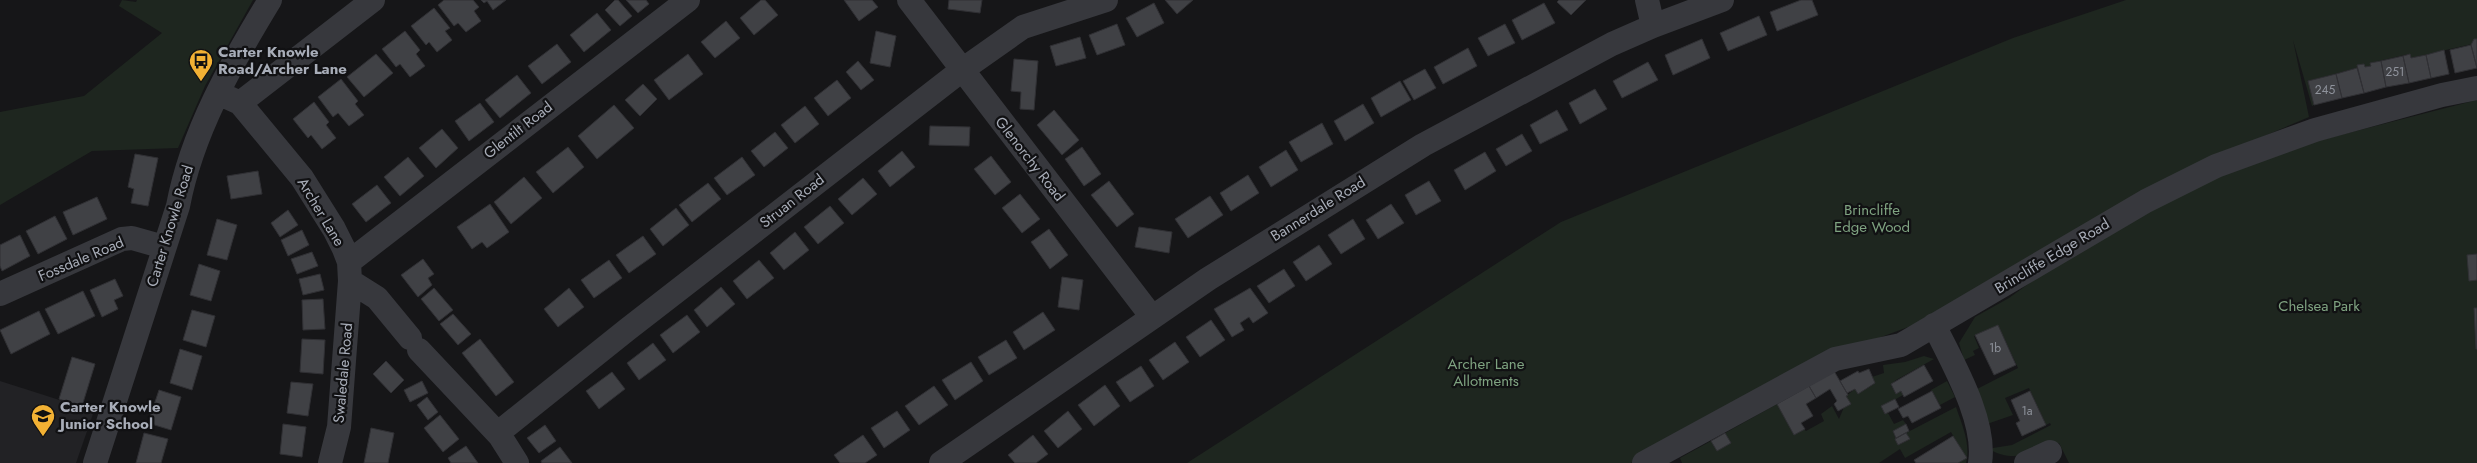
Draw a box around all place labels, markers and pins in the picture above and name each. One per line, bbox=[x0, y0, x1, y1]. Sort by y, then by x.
place label: Carter Knowle Road/Archer Lane bbox=[218, 41, 347, 80]
bus stop icon: Carter Knowle Road/Archer Lane bbox=[188, 48, 214, 82]
place label: Carter Knowle Junior School bbox=[57, 396, 161, 435]
school or university icon: Carter Knowle Junior School bbox=[30, 403, 56, 437]

